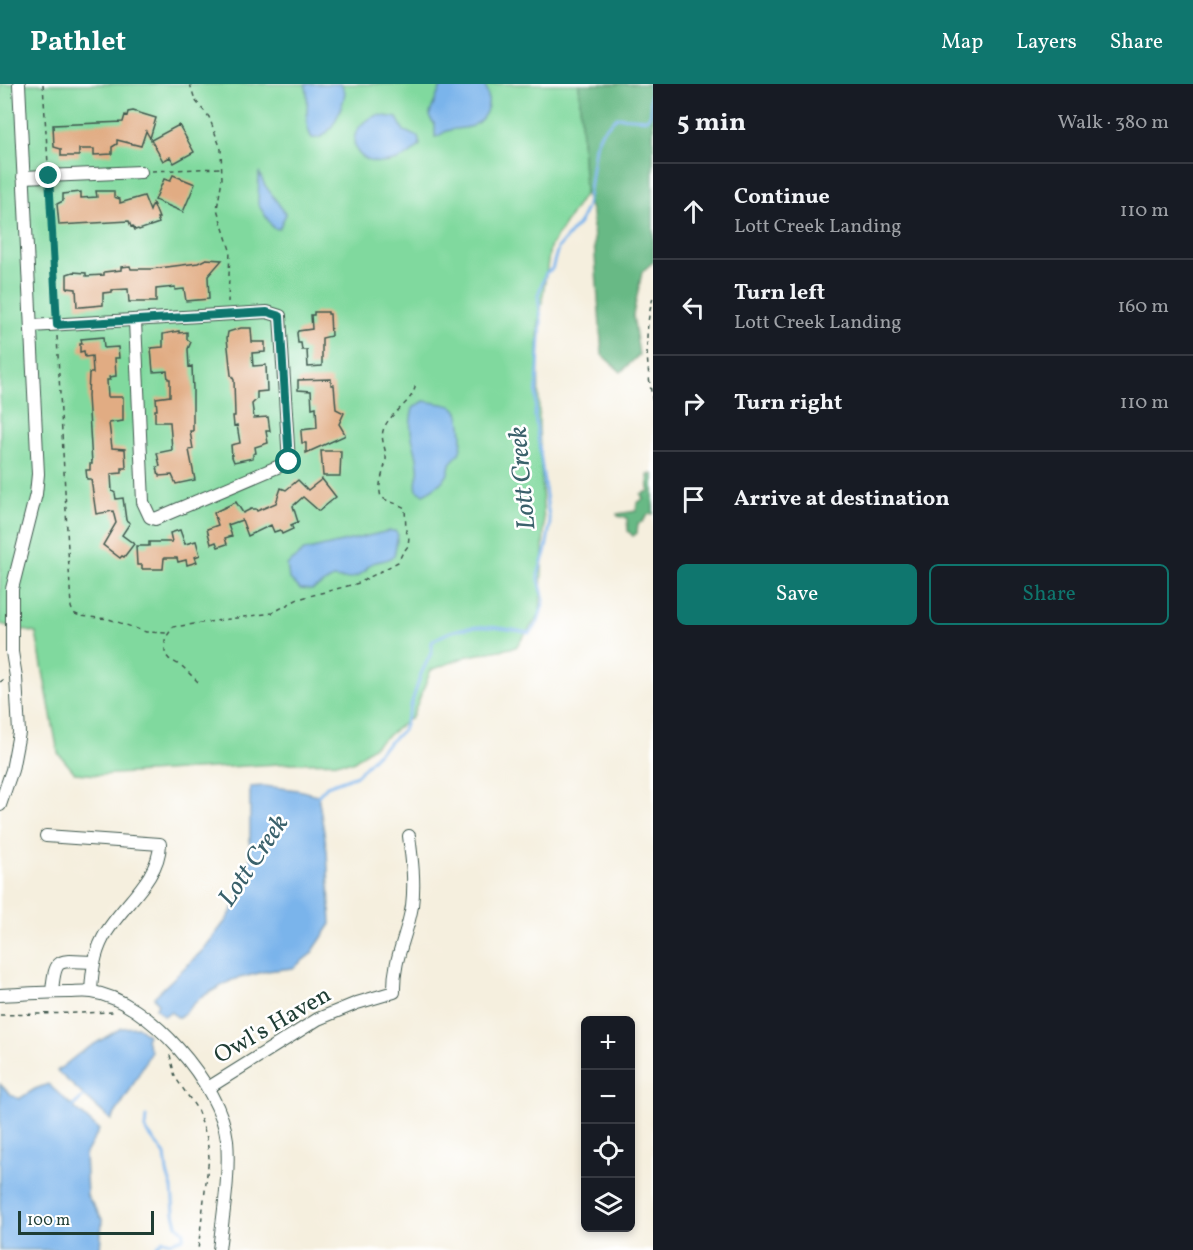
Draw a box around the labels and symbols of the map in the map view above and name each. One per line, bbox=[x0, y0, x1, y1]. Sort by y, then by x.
route end bbox=[35, 162, 61, 188]
water label: Lott Creek bbox=[501, 425, 545, 531]
route start bbox=[275, 448, 301, 474]
water label: Lott Creek bbox=[210, 808, 298, 914]
street label: Owl's Haven bbox=[208, 979, 338, 1073]
scale bar bbox=[18, 1208, 154, 1236]

